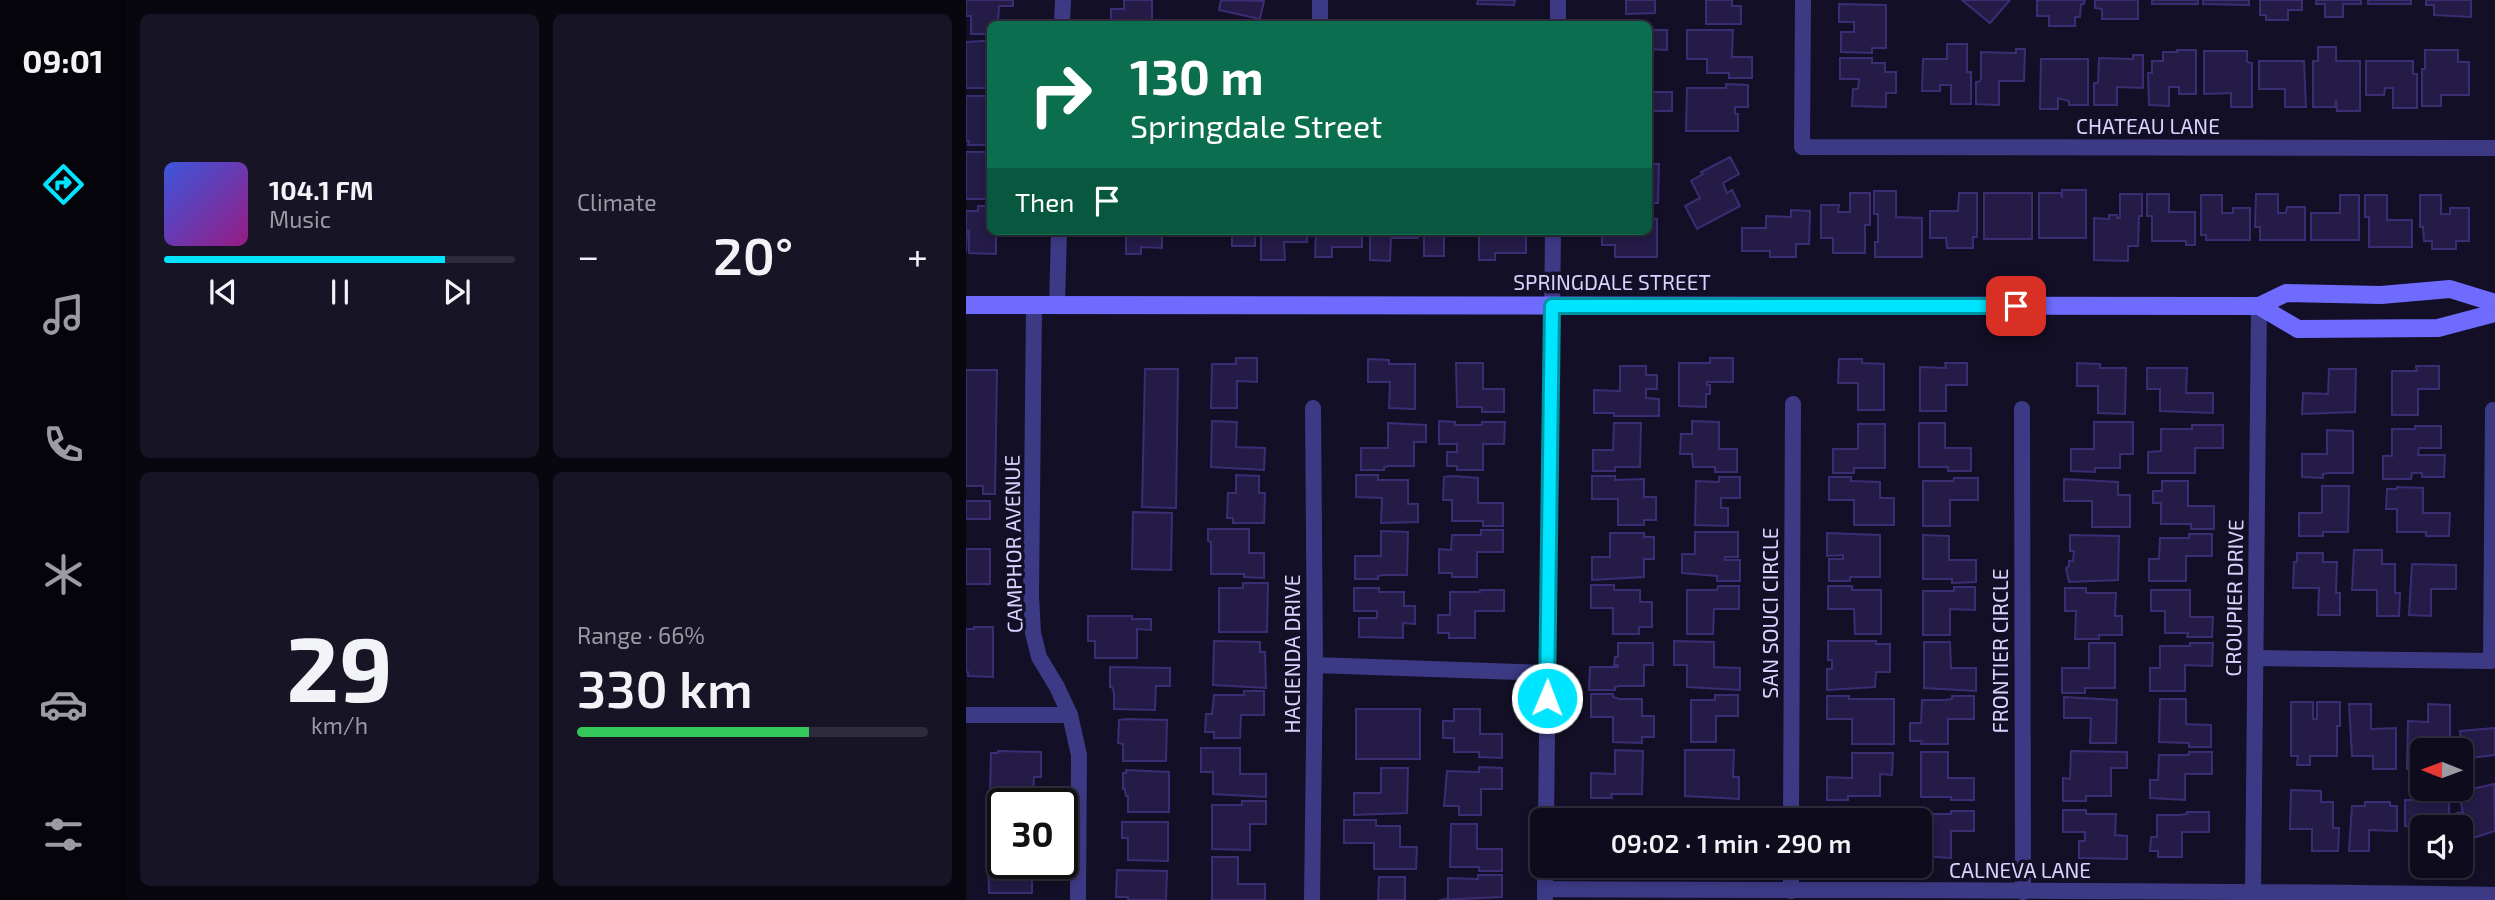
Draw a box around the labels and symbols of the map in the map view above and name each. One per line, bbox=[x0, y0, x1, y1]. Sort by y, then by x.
street label: CHATEAU LANE bbox=[2076, 113, 2220, 138]
street label: SPRINGDALE STREET bbox=[1513, 269, 1711, 294]
pin bbox=[1986, 276, 2046, 336]
street label: CAMPHOR AVENUE bbox=[998, 455, 1027, 633]
street label: CROUPIER DRIVE bbox=[2220, 519, 2247, 677]
street label: SAN SOUCI CIRCLE bbox=[1757, 527, 1782, 699]
street label: FRONTIER CIRCLE bbox=[1987, 568, 2012, 734]
street label: HACIENDA DRIVE bbox=[1279, 574, 1304, 734]
position arrow bbox=[1510, 661, 1584, 735]
north arrow bbox=[2410, 738, 2473, 802]
speed limit sign: 30 bbox=[987, 788, 1078, 879]
street label: CALNEVA LANE bbox=[1949, 857, 2091, 882]

